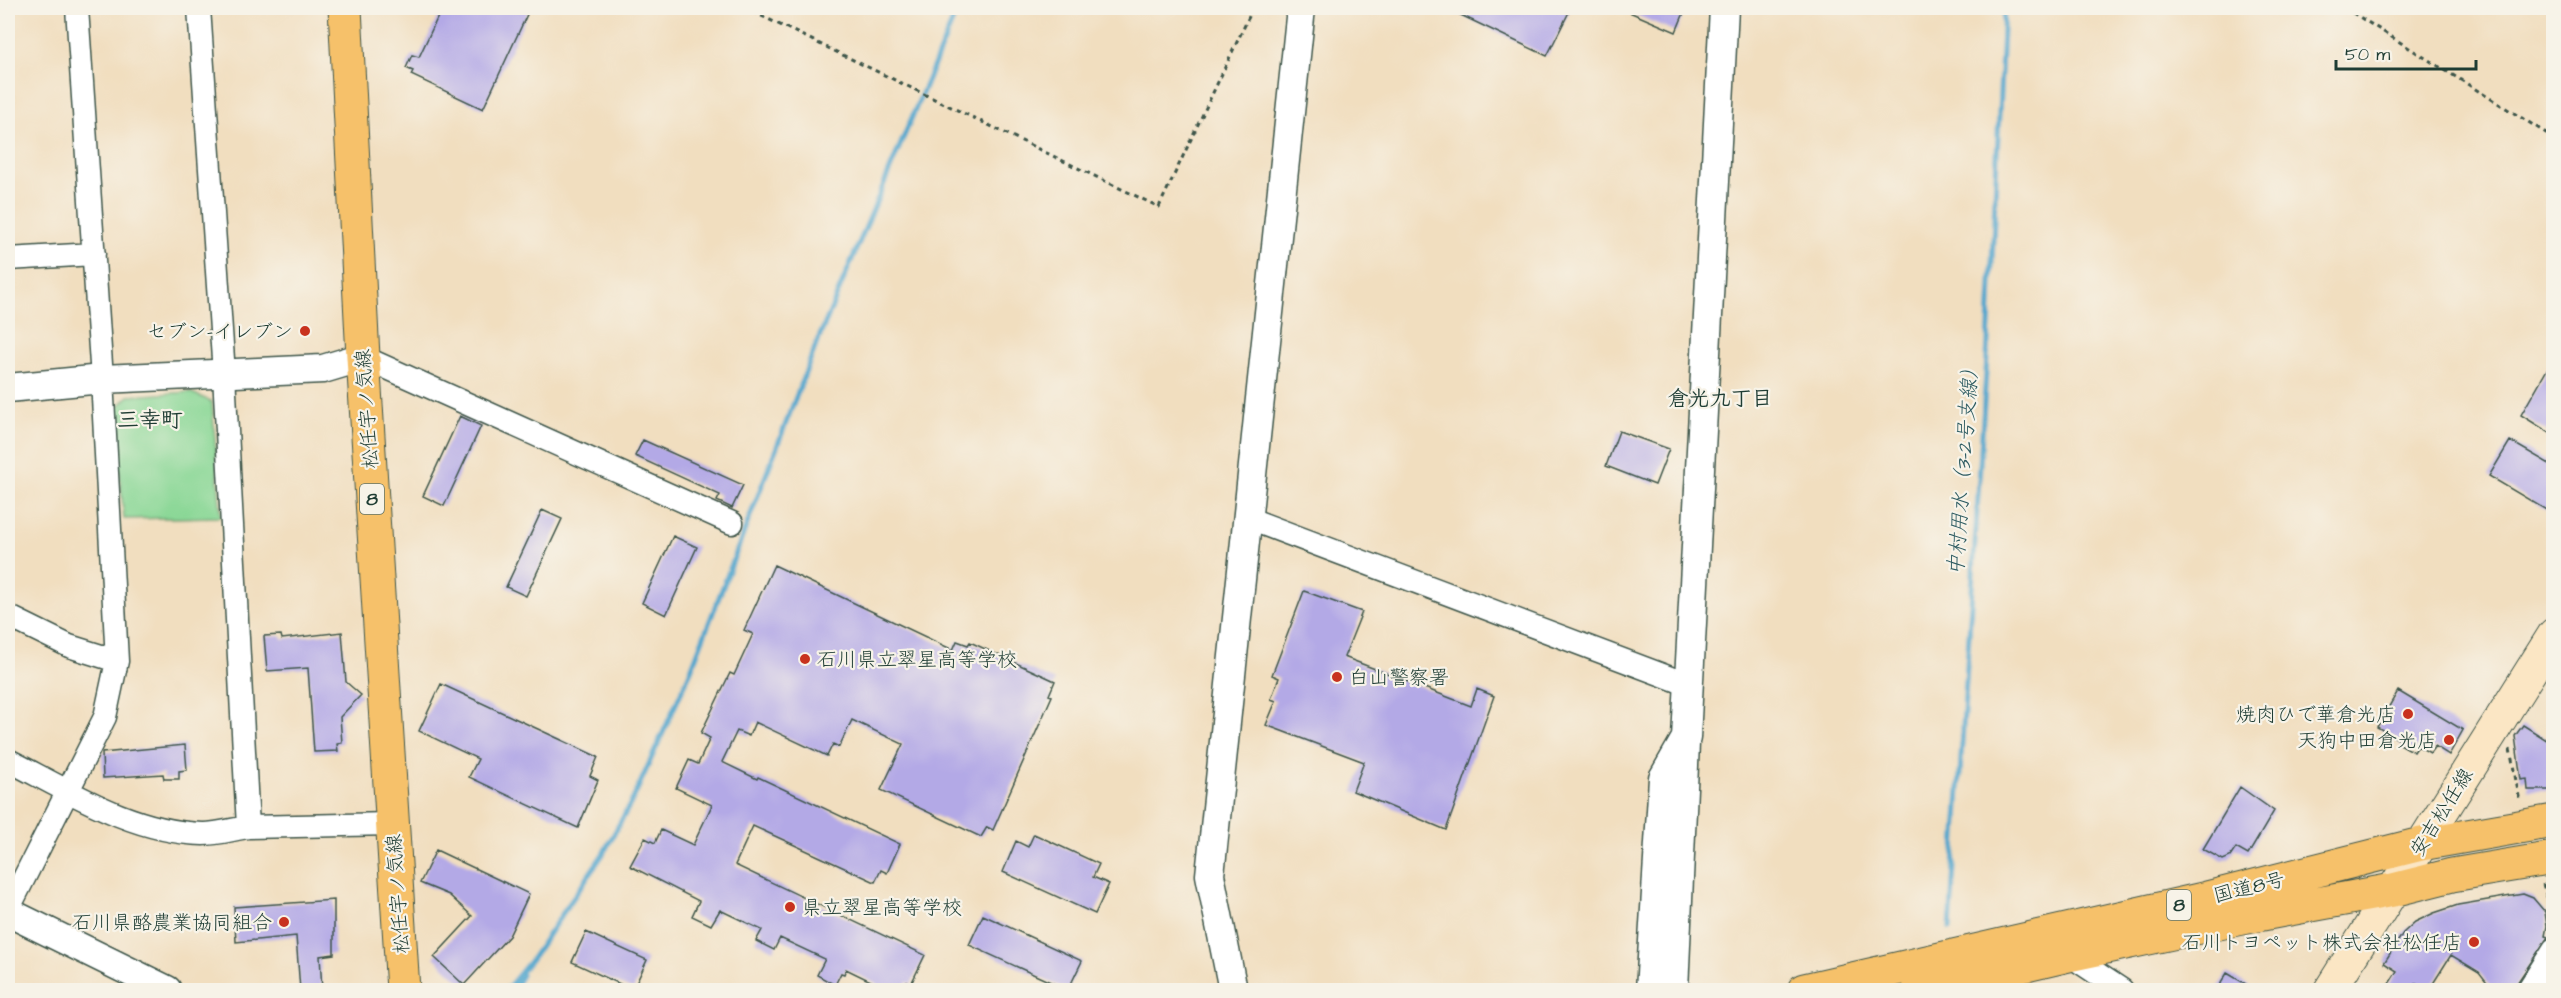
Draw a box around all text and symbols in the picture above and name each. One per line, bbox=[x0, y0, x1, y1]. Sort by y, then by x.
scale bar bbox=[2336, 33, 2476, 71]
text: 50 m bbox=[2345, 42, 2390, 67]
place label: セブン-イレブン bbox=[147, 318, 293, 346]
marker: セブン-イレブン bbox=[298, 324, 312, 338]
street label: 松任宇ノ気線 bbox=[349, 348, 385, 470]
water label: 中村用水（3-2号支線） bbox=[1941, 357, 1986, 577]
district label: 倉光九丁目 bbox=[1668, 384, 1773, 413]
district label: 三幸町 bbox=[117, 405, 183, 436]
road number: 8 bbox=[360, 484, 384, 514]
place label: 石川県立翠星高等学校 bbox=[817, 646, 1017, 674]
marker: 石川県立翠星高等学校 bbox=[798, 652, 812, 666]
place label: 白山警察署 bbox=[1349, 664, 1449, 692]
marker: 白山警察署 bbox=[1330, 670, 1344, 684]
place label: 焼肉ひで華倉光店 bbox=[2236, 701, 2396, 729]
marker: 焼肉ひで華倉光店 bbox=[2401, 707, 2415, 721]
place label: 天狗中田倉光店 bbox=[2297, 727, 2437, 755]
marker: 天狗中田倉光店 bbox=[2442, 733, 2456, 747]
street label: 安吉松任線 bbox=[2403, 763, 2480, 862]
street label: 松任宇ノ気線 bbox=[380, 833, 416, 955]
street label: 国道8号 bbox=[2210, 866, 2288, 910]
road number: 8 bbox=[2167, 890, 2191, 920]
place label: 県立翠星高等学校 bbox=[802, 894, 962, 922]
marker: 県立翠星高等学校 bbox=[783, 900, 797, 914]
place label: 石川県酪農業協同組合 bbox=[72, 909, 272, 937]
marker: 石川県酪農業協同組合 bbox=[277, 915, 291, 929]
place label: 石川トヨペット株式会社松任店 bbox=[2182, 929, 2462, 957]
marker: 石川トヨペット株式会社松任店 bbox=[2467, 935, 2481, 949]

